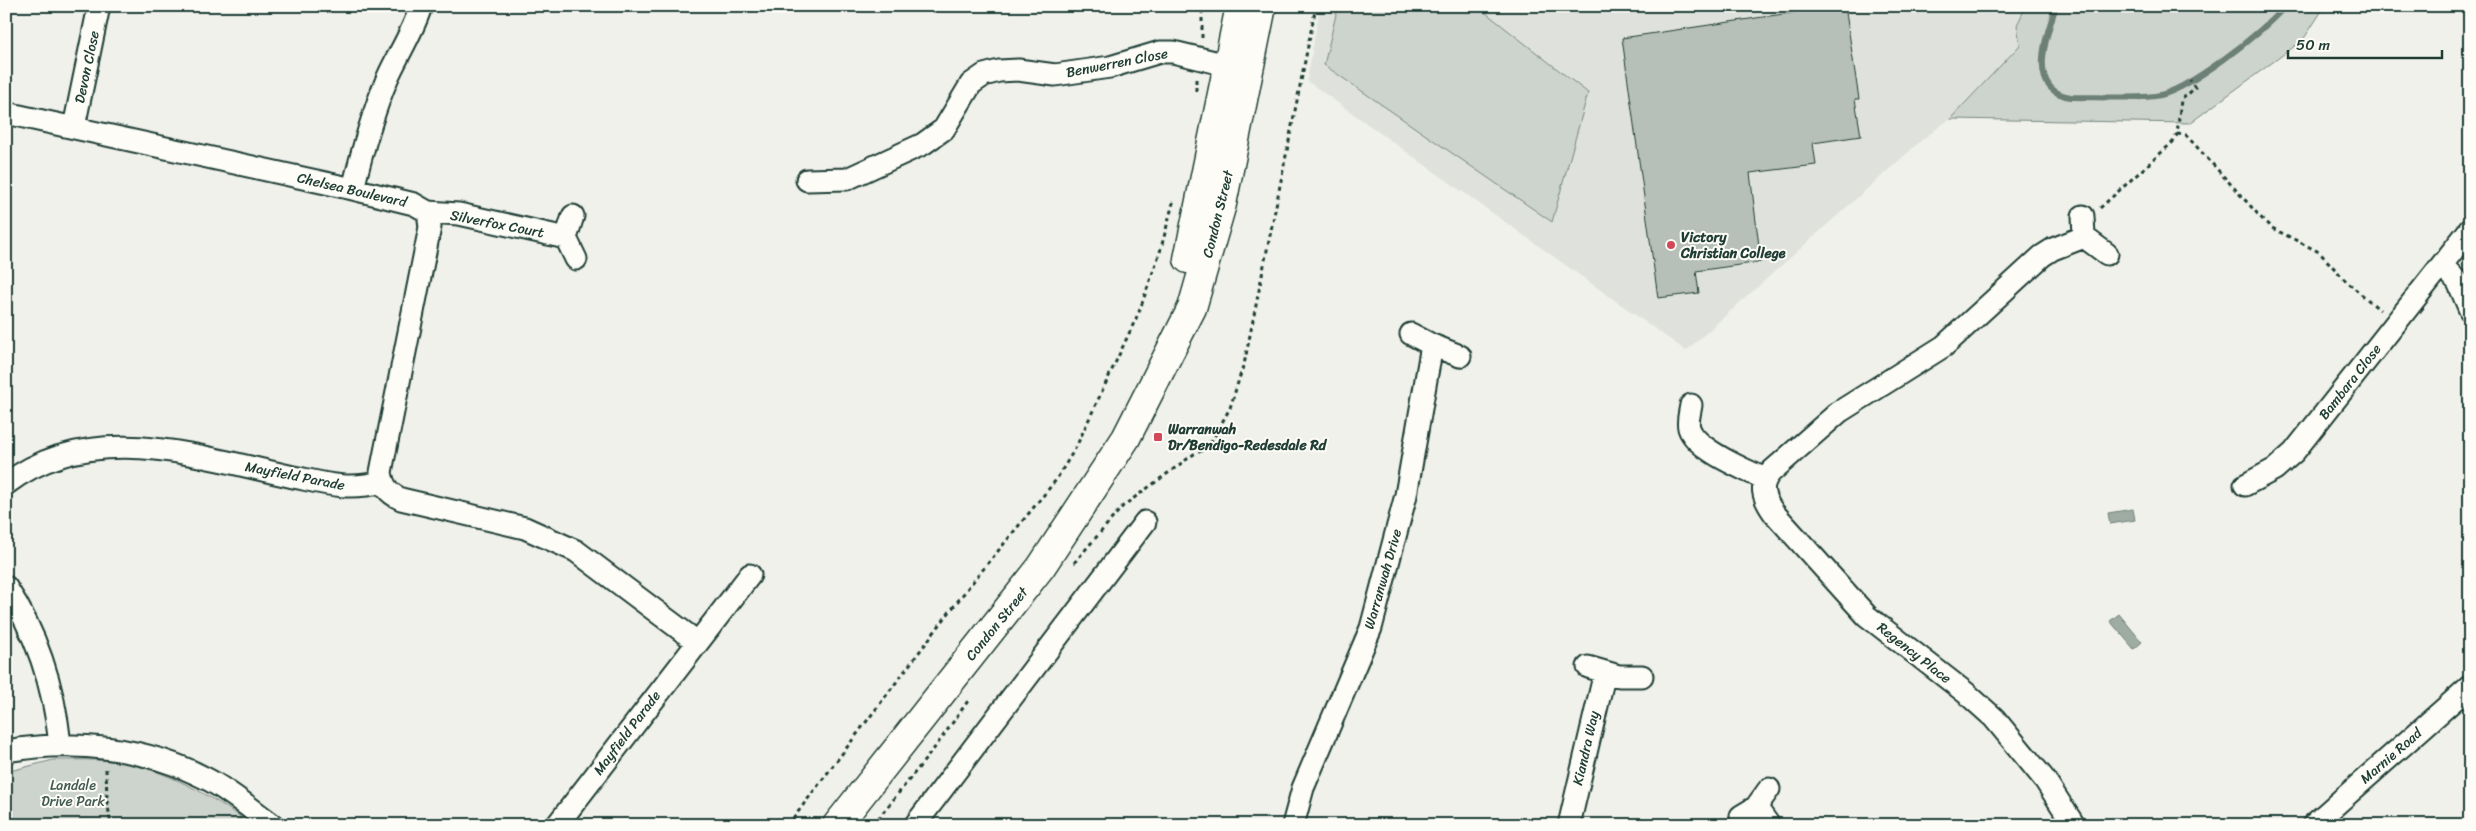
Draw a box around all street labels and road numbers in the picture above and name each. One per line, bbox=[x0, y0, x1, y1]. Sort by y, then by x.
street label: Devon Close bbox=[67, 28, 107, 106]
street label: Benwerren Close bbox=[1064, 41, 1170, 85]
street label: Chelsea Boulevard bbox=[295, 165, 411, 215]
street label: Condon Street bbox=[1195, 166, 1241, 260]
street label: Silverfox Court bbox=[448, 203, 546, 245]
street label: Bambara Close bbox=[2312, 338, 2388, 426]
street label: Mayfield Parade bbox=[243, 454, 347, 498]
street label: Warranwah Drive bbox=[1357, 526, 1409, 632]
street label: Condon Street bbox=[959, 580, 1036, 667]
street label: Regency Place bbox=[1871, 616, 1957, 690]
street label: Mayfield Parade bbox=[587, 685, 667, 781]
street label: Kiandra Way bbox=[1565, 708, 1607, 788]
street label: Marnie Road bbox=[2354, 721, 2429, 790]

